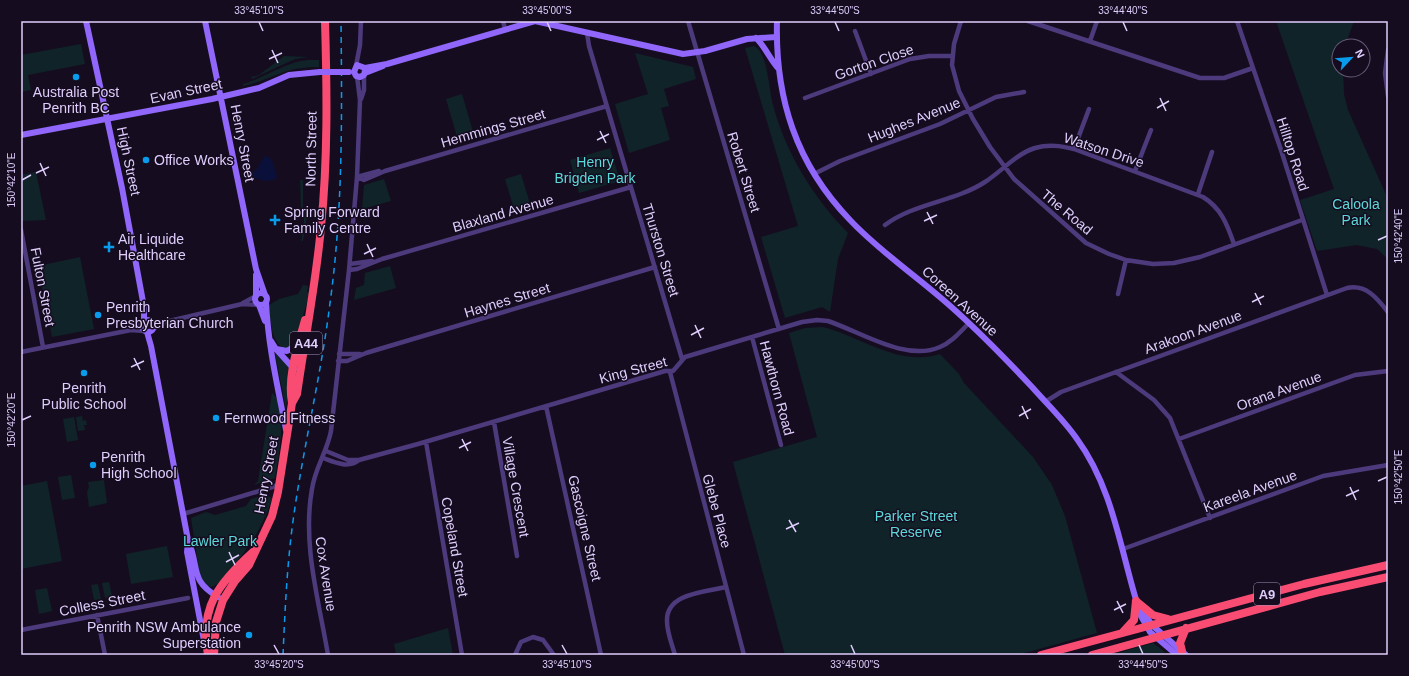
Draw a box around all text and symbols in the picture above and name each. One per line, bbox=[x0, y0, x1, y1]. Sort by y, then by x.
text: 33°45'10"S bbox=[234, 5, 284, 16]
text: 33°45'00"S bbox=[522, 5, 572, 16]
text: 33°44'50"S bbox=[810, 5, 860, 16]
text: 33°44'40"S bbox=[1098, 5, 1148, 16]
north arrow bbox=[1331, 38, 1371, 78]
street label: Gorton Close bbox=[832, 41, 916, 83]
text: N bbox=[1353, 47, 1367, 60]
marker: Australia Post Penrith BC bbox=[71, 72, 81, 82]
street label: Evan Street bbox=[149, 76, 224, 106]
place label: Australia Post Penrith BC bbox=[33, 84, 119, 116]
street label: Hughes Avenue bbox=[865, 94, 963, 146]
street label: Henry Street bbox=[228, 103, 258, 183]
street label: Hemmings Street bbox=[439, 105, 547, 151]
street label: North Street bbox=[302, 111, 320, 187]
street label: Hilltop Road bbox=[1274, 115, 1312, 193]
street label: High Street bbox=[114, 125, 144, 197]
street label: Watson Drive bbox=[1062, 129, 1146, 171]
street label: Robert Street bbox=[724, 130, 764, 214]
text: 150°42'10"E bbox=[6, 152, 17, 208]
place label: Office Works bbox=[154, 152, 234, 168]
park label: Henry Brigden Park bbox=[555, 154, 636, 186]
marker: Office Works bbox=[141, 155, 151, 165]
street label: The Road bbox=[1038, 186, 1096, 238]
street label: Blaxland Avenue bbox=[451, 191, 555, 235]
park label: Caloola Park bbox=[1332, 196, 1380, 228]
street label: Thurston Street bbox=[639, 202, 683, 299]
place label: Spring Forward Family Centre bbox=[284, 204, 380, 236]
text: 150°42'40"E bbox=[1393, 208, 1404, 264]
marker: Spring Forward Family Centre bbox=[269, 214, 281, 226]
place label: Air Liquide Healthcare bbox=[118, 231, 186, 263]
marker: Air Liquide Healthcare bbox=[103, 241, 115, 253]
street label: Fulton Street bbox=[27, 246, 59, 328]
street label: Coreen Avenue bbox=[919, 263, 1001, 339]
street label: Haynes Street bbox=[462, 279, 552, 321]
place label: Penrith Presbyterian Church bbox=[106, 299, 234, 331]
street label: Arakoon Avenue bbox=[1142, 307, 1244, 357]
marker: Penrith Presbyterian Church bbox=[93, 310, 103, 320]
road number: A44 bbox=[290, 332, 322, 354]
street label: Hawthorn Road bbox=[757, 339, 797, 437]
street label: King Street bbox=[597, 353, 669, 387]
marker: Penrith Public School bbox=[79, 368, 89, 378]
street label: Orana Avenue bbox=[1234, 368, 1324, 414]
place label: Penrith Public School bbox=[42, 380, 126, 412]
text: 150°42'20"E bbox=[6, 392, 17, 448]
place label: Fernwood Fitness bbox=[224, 410, 335, 426]
marker: Fernwood Fitness bbox=[211, 413, 221, 423]
street label: Henry Street bbox=[251, 435, 281, 515]
street label: Village Crescent bbox=[499, 436, 533, 539]
place label: Penrith High School bbox=[101, 449, 177, 481]
text: 150°42'50"E bbox=[1393, 449, 1404, 505]
marker: Penrith High School bbox=[88, 460, 98, 470]
street label: Kareela Avenue bbox=[1201, 467, 1299, 515]
street label: Glebe Place bbox=[699, 472, 735, 550]
street label: Gascoigne Street bbox=[565, 474, 605, 583]
street label: Copeland Street bbox=[438, 496, 472, 598]
park label: Parker Street Reserve bbox=[875, 508, 957, 540]
park label: Lawler Park bbox=[183, 533, 258, 549]
street label: Cox Avenue bbox=[312, 536, 340, 613]
road number: A9 bbox=[1254, 583, 1280, 605]
street label: Colless Street bbox=[58, 587, 146, 619]
place label: Penrith NSW Ambulance Superstation bbox=[87, 619, 241, 651]
marker: Penrith NSW Ambulance Superstation bbox=[244, 630, 254, 640]
text: 33°45'20"S bbox=[254, 659, 304, 670]
text: 33°45'10"S bbox=[542, 659, 592, 670]
text: 33°45'00"S bbox=[830, 659, 880, 670]
text: 33°44'50"S bbox=[1118, 659, 1168, 670]

